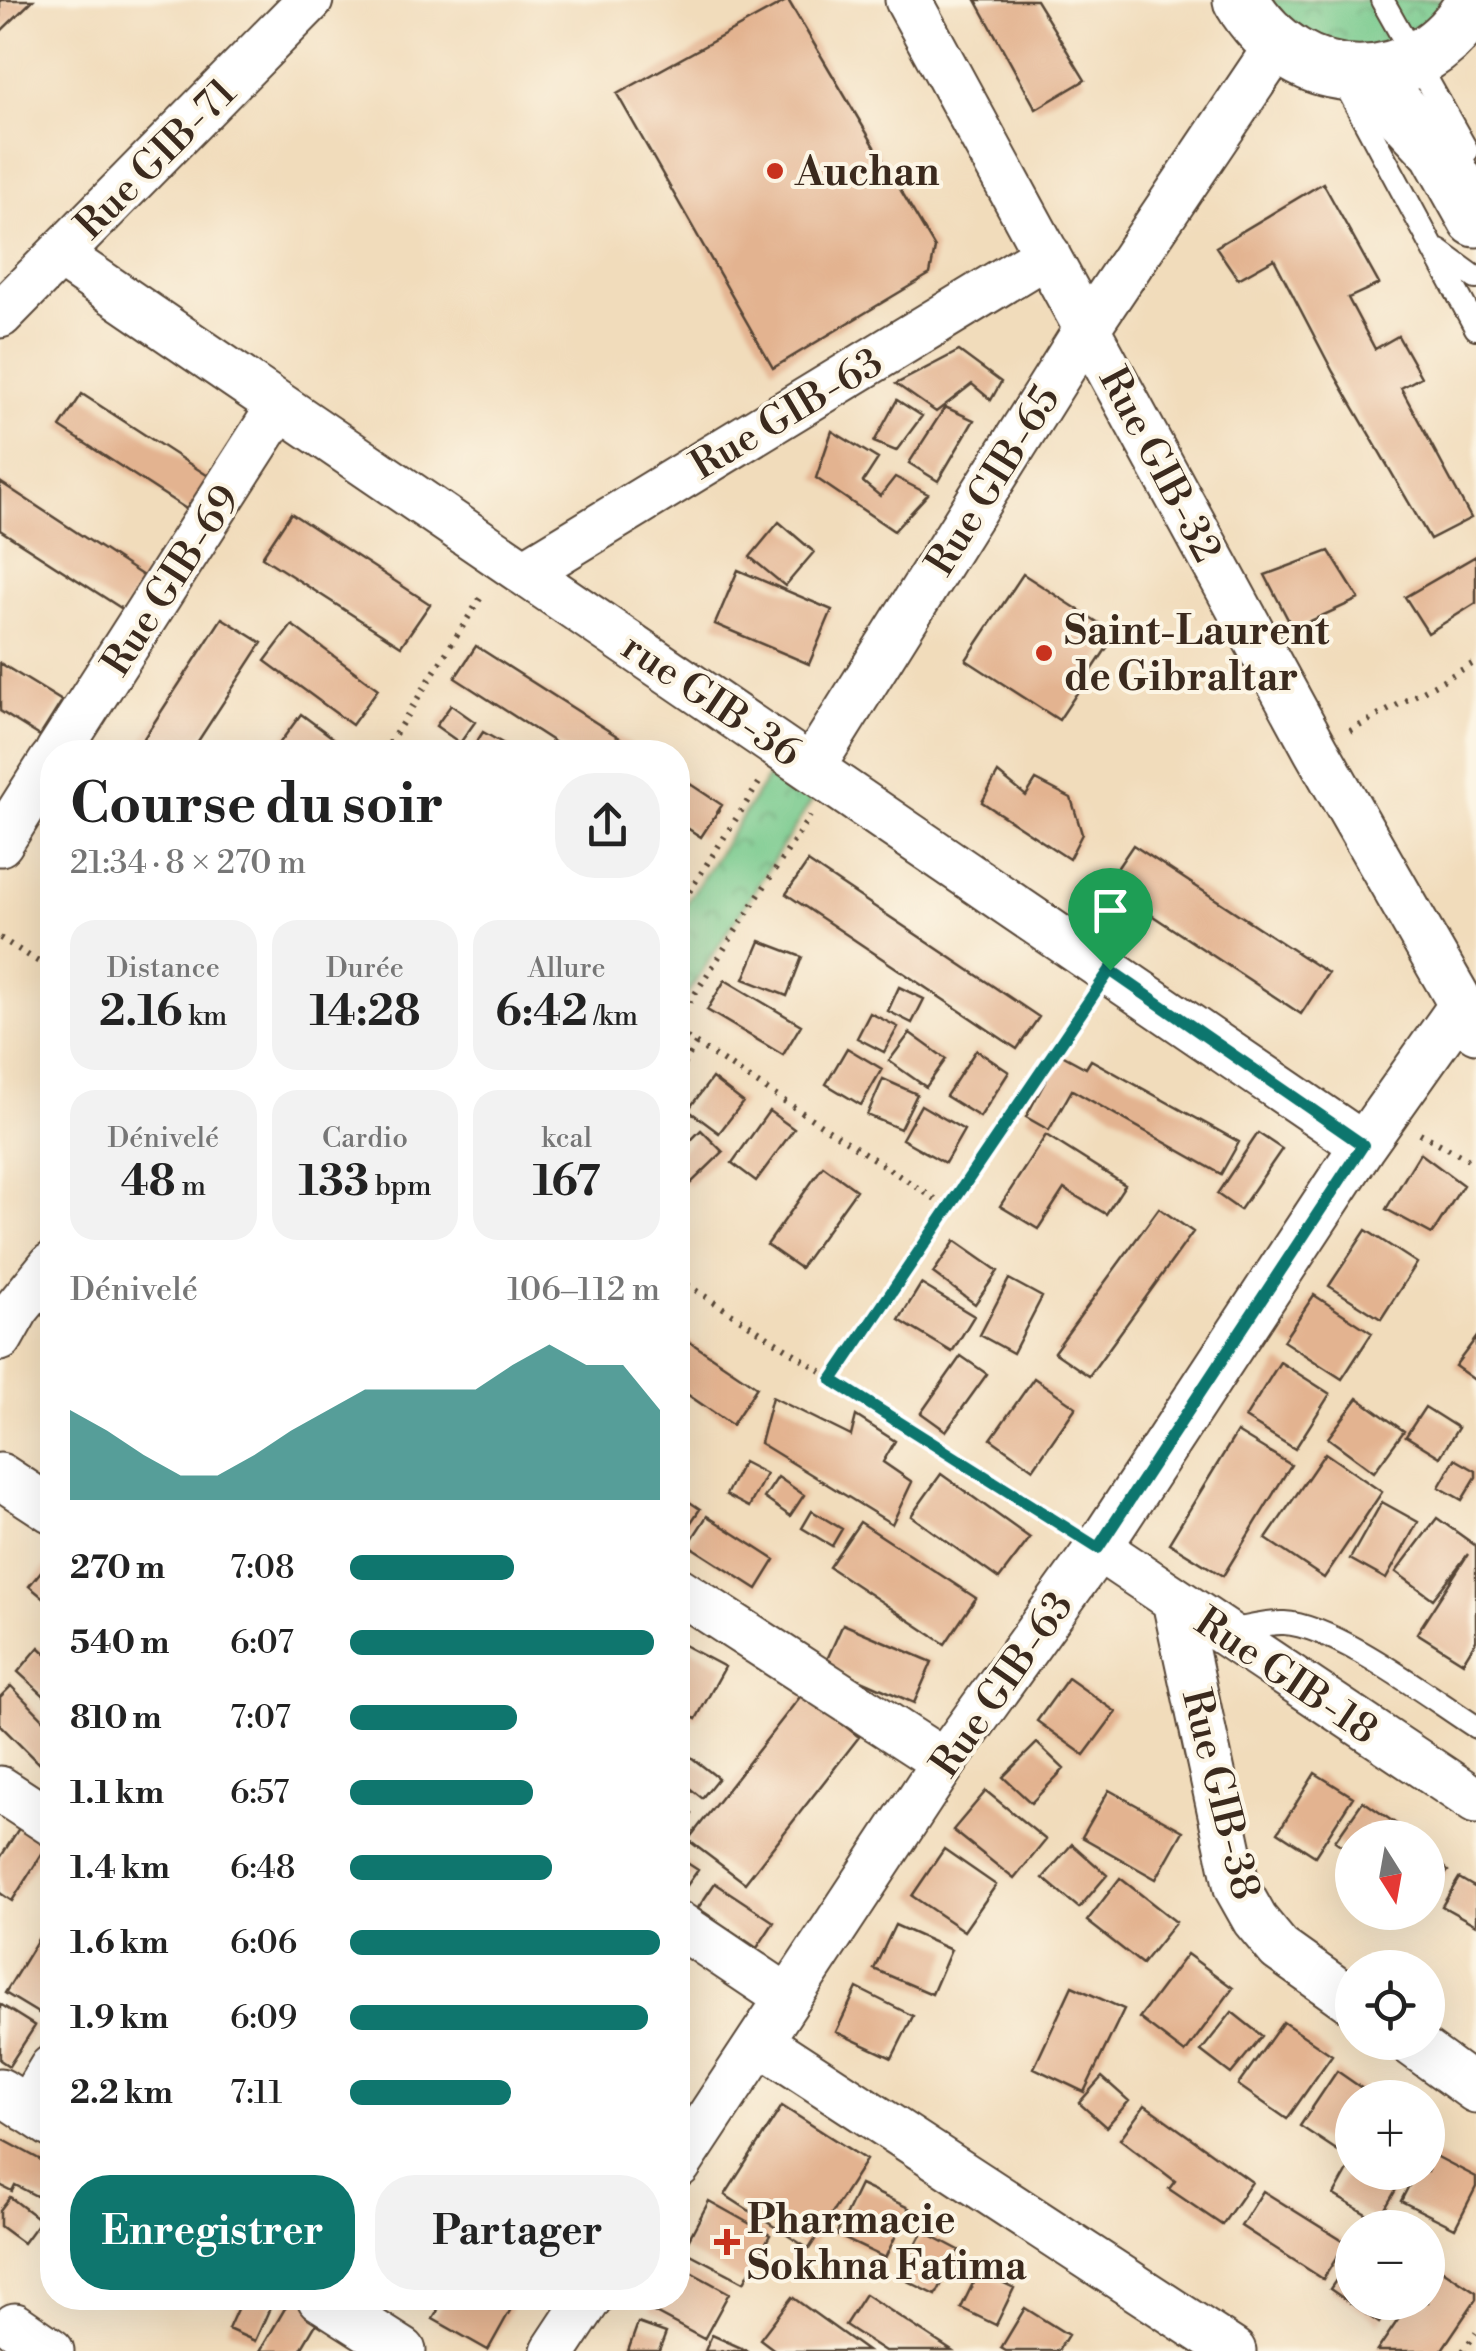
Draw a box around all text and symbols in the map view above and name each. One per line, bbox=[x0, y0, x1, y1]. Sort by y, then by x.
street label: Rue GIB-71 bbox=[65, 68, 247, 250]
place label: Auchan bbox=[794, 148, 940, 198]
marker: Auchan bbox=[764, 160, 786, 182]
street label: Rue GIB-63 bbox=[682, 338, 892, 491]
street label: Rue GIB-32 bbox=[1087, 359, 1231, 571]
street label: Rue GIB-65 bbox=[916, 377, 1072, 585]
street label: Rue GIB-69 bbox=[92, 476, 252, 686]
place label: Saint-Laurent de Gibraltar bbox=[1064, 607, 1330, 703]
street label: rue GIB-36 bbox=[612, 622, 810, 779]
marker: Saint-Laurent de Gibraltar bbox=[1033, 642, 1055, 664]
text: Course du soir bbox=[70, 771, 444, 840]
button: share bbox=[555, 773, 660, 878]
text: 21:34 · 8 × 270 m bbox=[70, 843, 306, 883]
pin bbox=[1068, 868, 1153, 971]
icon: arrive bbox=[1083, 883, 1138, 938]
text: Distance bbox=[107, 951, 220, 986]
text: Durée bbox=[326, 951, 404, 986]
text: Allure bbox=[528, 951, 606, 986]
text: 2.16 bbox=[99, 986, 182, 1039]
text: 14:28 bbox=[310, 986, 420, 1039]
text: 6:42 bbox=[495, 986, 588, 1039]
text: km bbox=[182, 999, 227, 1034]
text: /km bbox=[588, 999, 638, 1034]
text: Dénivelé bbox=[107, 1121, 219, 1156]
text: Cardio bbox=[322, 1121, 408, 1156]
text: kcal bbox=[541, 1121, 592, 1156]
text: 48 bbox=[121, 1156, 176, 1209]
text: 133 bbox=[298, 1156, 369, 1209]
text: 167 bbox=[533, 1156, 601, 1209]
text: m bbox=[176, 1169, 206, 1204]
text: bpm bbox=[369, 1169, 432, 1204]
text: Dénivelé bbox=[70, 1270, 198, 1310]
text: 106–112 m bbox=[507, 1270, 660, 1310]
text: 270 m bbox=[70, 1548, 165, 1588]
text: 7:08 bbox=[230, 1548, 295, 1588]
street label: Rue GIB-63 bbox=[921, 1583, 1085, 1788]
street label: Rue GIB-18 bbox=[1185, 1597, 1387, 1756]
text: 540 m bbox=[70, 1623, 169, 1663]
text: 6:07 bbox=[230, 1623, 294, 1663]
street label: Rue GIB-38 bbox=[1170, 1684, 1270, 1905]
text: 810 m bbox=[70, 1698, 162, 1738]
text: 7:07 bbox=[230, 1698, 291, 1738]
text: 1.1 km bbox=[70, 1773, 164, 1813]
text: 6:57 bbox=[230, 1773, 289, 1813]
north arrow bbox=[1335, 1820, 1445, 1930]
map controls bbox=[1335, 1820, 1445, 2320]
text: 1.4 km bbox=[70, 1848, 170, 1888]
text: 6:48 bbox=[230, 1848, 295, 1888]
text: 1.6 km bbox=[70, 1923, 169, 1963]
text: 6:06 bbox=[230, 1923, 297, 1963]
button: locate bbox=[1335, 1950, 1445, 2060]
text: 1.9 km bbox=[70, 1998, 169, 2038]
text: 6:09 bbox=[230, 1998, 297, 2038]
text: 2.2 km bbox=[70, 2073, 173, 2113]
text: 7:11 bbox=[230, 2073, 282, 2113]
button: + bbox=[1335, 2080, 1445, 2190]
button: Enregistrer bbox=[70, 2175, 355, 2290]
button: Partager bbox=[375, 2175, 660, 2290]
place label: Pharmacie Sokhna Fatima bbox=[747, 2196, 1027, 2292]
button: − bbox=[1335, 2210, 1445, 2320]
marker: Pharmacie Sokhna Fatima bbox=[716, 2231, 738, 2253]

